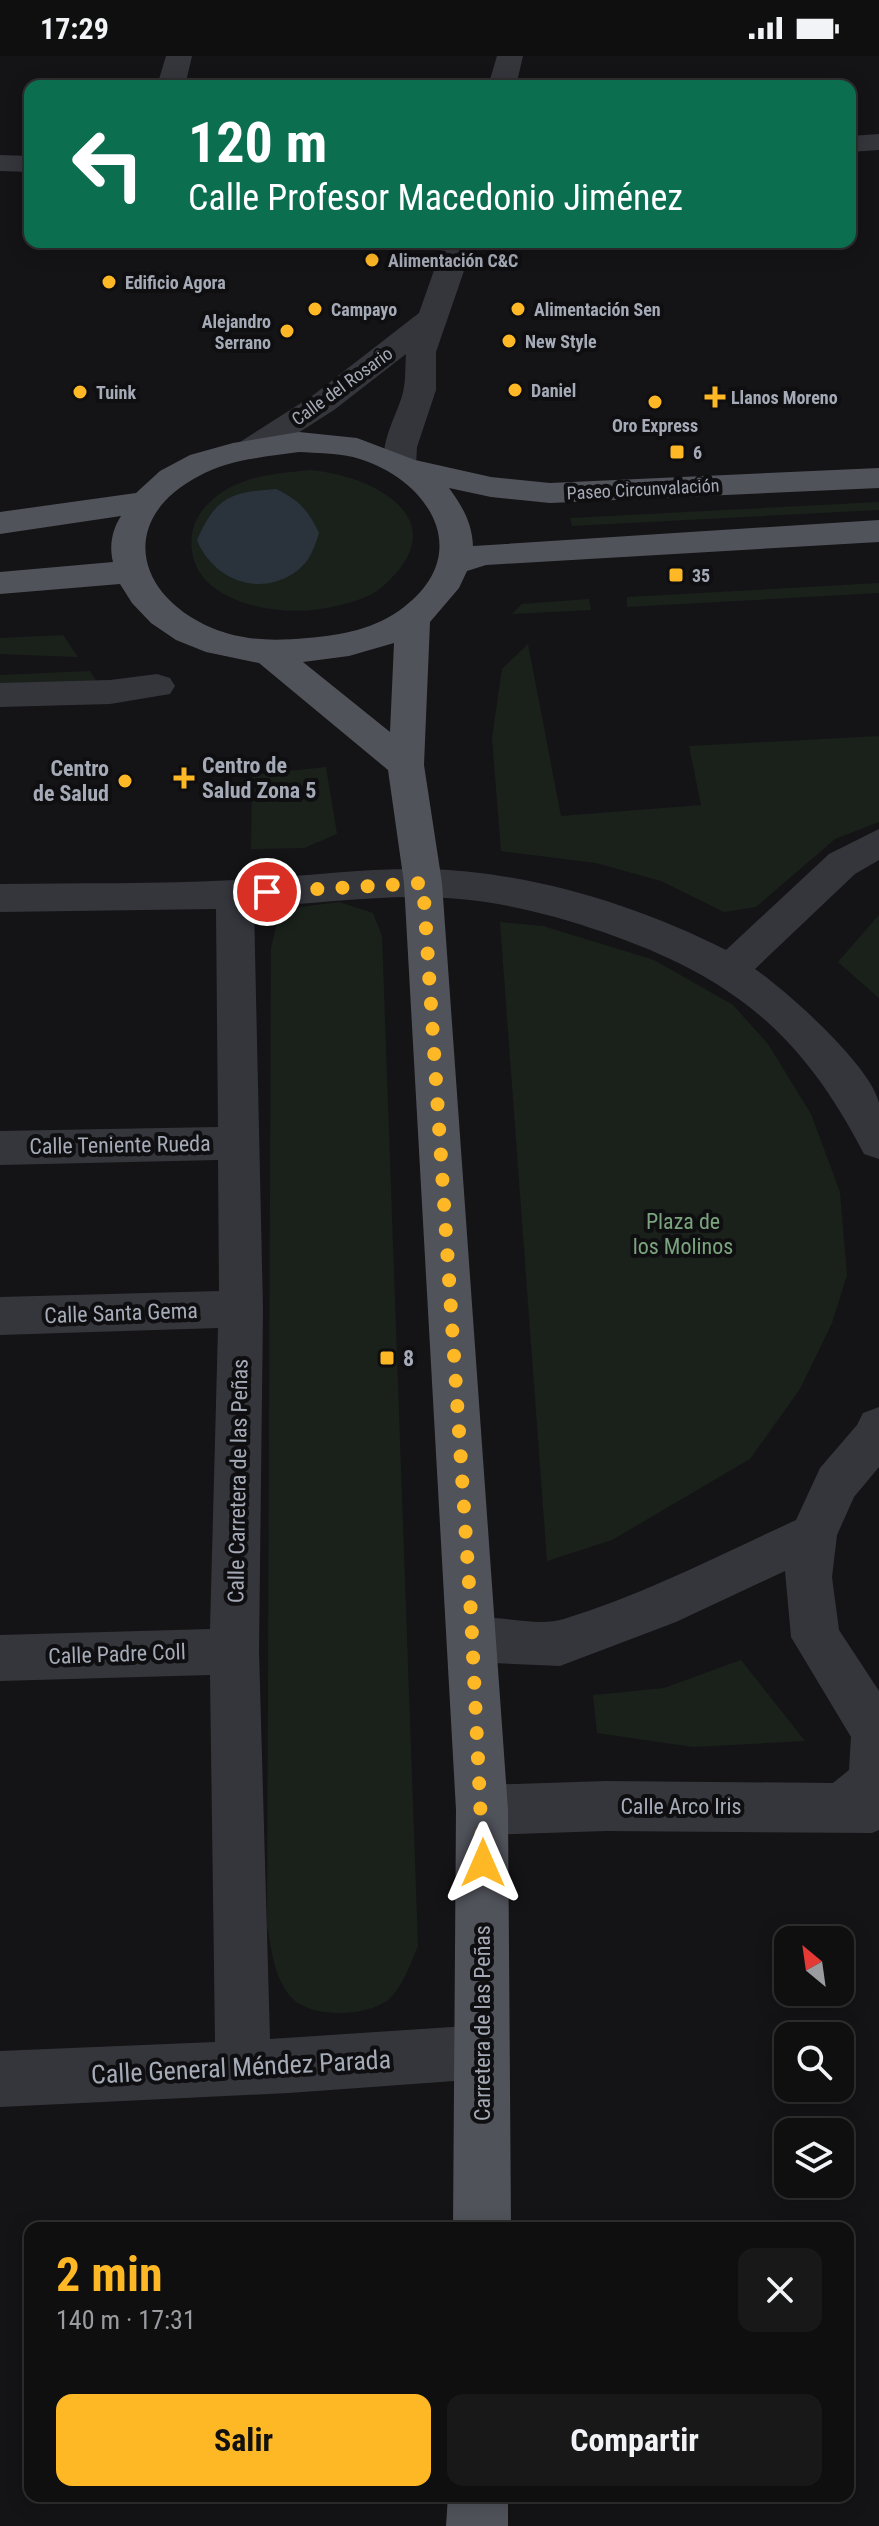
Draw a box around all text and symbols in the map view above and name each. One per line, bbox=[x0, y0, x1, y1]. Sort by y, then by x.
text: 17:29 bbox=[40, 11, 109, 46]
text: 120 m bbox=[188, 110, 327, 176]
icon: left bbox=[56, 112, 160, 216]
text: Calle Profesor Macedonio Jiménez bbox=[188, 177, 683, 219]
place label: Alimentación C&C bbox=[388, 250, 518, 271]
marker: Alimentación C&C bbox=[363, 251, 381, 269]
place label: Edificio Agora bbox=[125, 272, 226, 293]
marker: Edificio Agora bbox=[100, 273, 118, 291]
place label: Campayo bbox=[331, 299, 397, 320]
place label: Alimentación Sen bbox=[534, 299, 661, 320]
marker: Campayo bbox=[306, 300, 324, 318]
marker: Alimentación Sen bbox=[509, 300, 527, 318]
place label: Alejandro Serrano bbox=[202, 311, 271, 353]
marker: Alejandro Serrano bbox=[278, 322, 296, 340]
place label: New Style bbox=[525, 331, 597, 352]
marker: New Style bbox=[500, 332, 518, 350]
street label: Calle del Rosario bbox=[288, 342, 396, 430]
place label: Daniel bbox=[531, 380, 576, 401]
marker: Daniel bbox=[506, 381, 524, 399]
place label: Tuink bbox=[96, 382, 136, 403]
marker: Tuink bbox=[71, 383, 89, 401]
place label: Llanos Moreno bbox=[731, 387, 838, 408]
marker: Llanos Moreno bbox=[706, 388, 724, 406]
marker: Oro Express bbox=[646, 393, 664, 411]
place label: Oro Express bbox=[612, 415, 698, 436]
place label: 6 bbox=[693, 442, 702, 463]
marker: 6 bbox=[668, 443, 686, 461]
street label: Paseo Circunvalación bbox=[566, 475, 720, 503]
place label: 35 bbox=[692, 565, 710, 586]
marker: 35 bbox=[667, 566, 685, 584]
place label: Centro de Salud Zona 5 bbox=[202, 753, 316, 803]
place label: Centro de Salud bbox=[33, 756, 109, 806]
marker: Centro de Salud Zona 5 bbox=[173, 767, 195, 789]
marker: Centro de Salud bbox=[116, 772, 134, 790]
pin bbox=[233, 858, 301, 926]
icon: arrive bbox=[245, 870, 289, 914]
street label: Calle Teniente Rueda bbox=[29, 1131, 211, 1159]
park label: Plaza de los Molinos bbox=[633, 1209, 733, 1259]
street label: Calle Santa Gema bbox=[44, 1298, 198, 1328]
place label: 8 bbox=[403, 1346, 414, 1371]
marker: 8 bbox=[378, 1349, 396, 1367]
street label: Calle Carretera de las Peñas bbox=[223, 1359, 253, 1603]
street label: Calle Padre Coll bbox=[48, 1639, 186, 1669]
street label: Calle Arco Iris bbox=[620, 1794, 742, 1819]
position arrow bbox=[441, 1821, 525, 1905]
street label: Carretera de las Peñas bbox=[470, 1925, 495, 2121]
north arrow bbox=[774, 1926, 854, 2006]
map controls bbox=[774, 1926, 854, 2198]
button: search bbox=[774, 2022, 854, 2102]
street label: Calle General Méndez Parada bbox=[90, 2044, 392, 2090]
button: layers bbox=[774, 2118, 854, 2198]
text: 2 min bbox=[56, 2246, 163, 2303]
button: close bbox=[738, 2248, 822, 2332]
text: 140 m · 17:31 bbox=[56, 2305, 196, 2335]
button: Salir bbox=[56, 2394, 431, 2486]
button: Compartir bbox=[447, 2394, 822, 2486]

